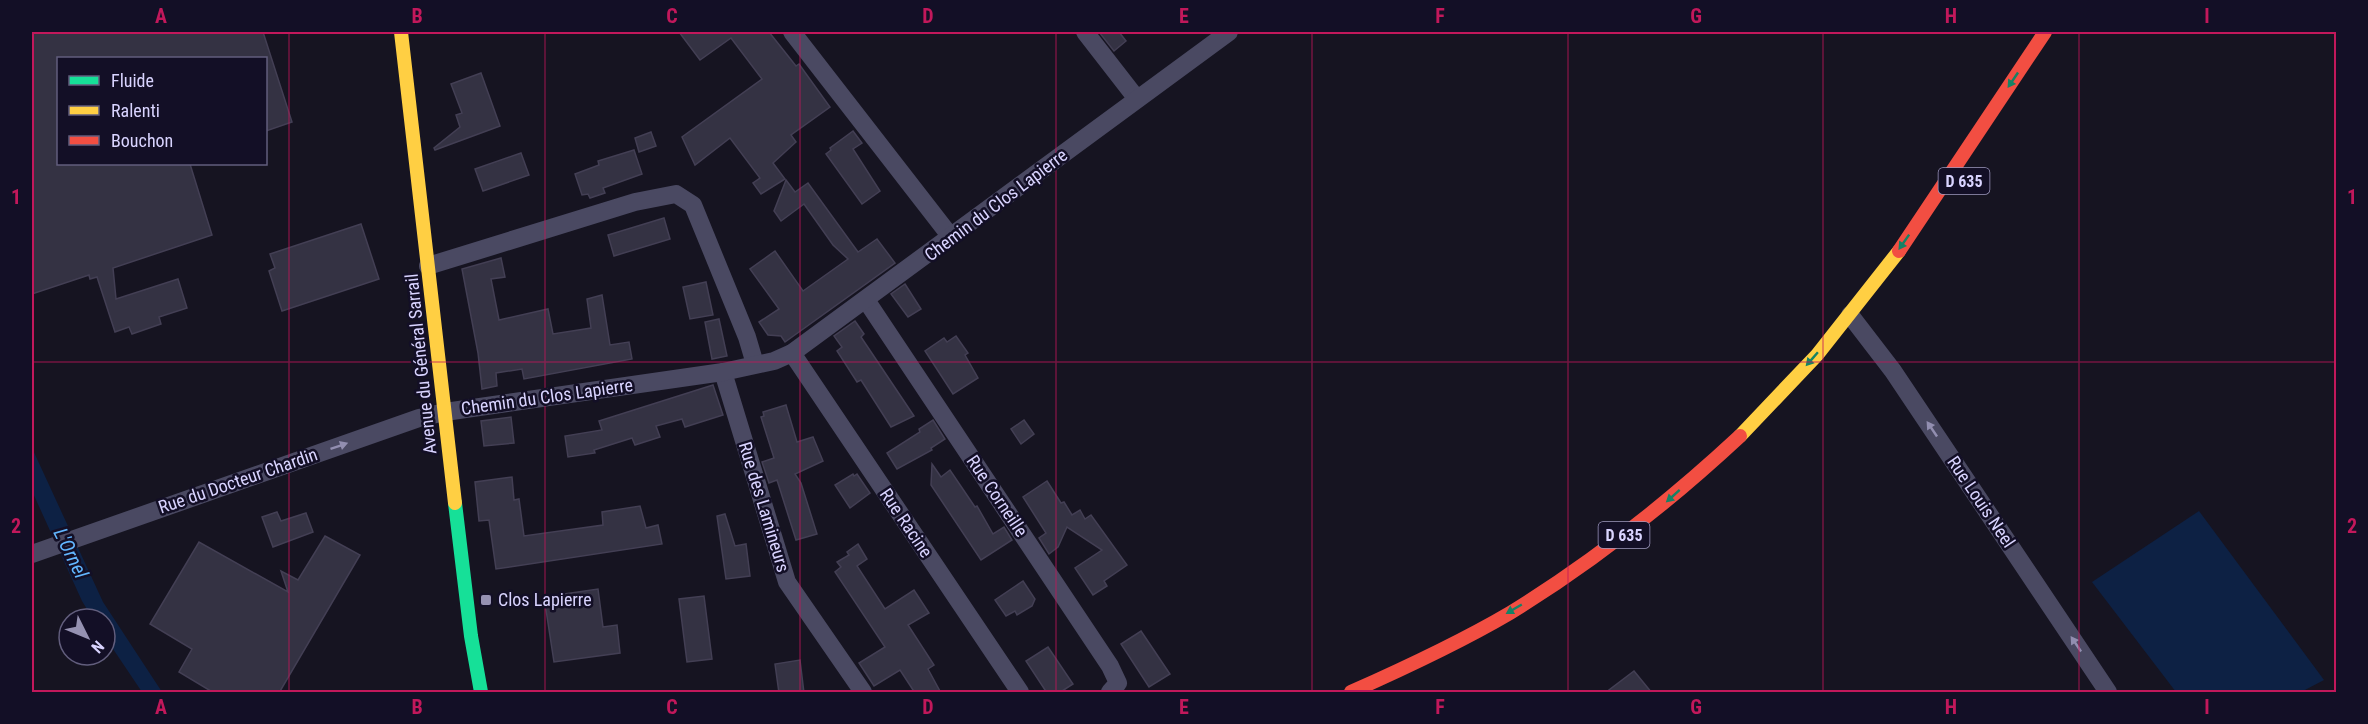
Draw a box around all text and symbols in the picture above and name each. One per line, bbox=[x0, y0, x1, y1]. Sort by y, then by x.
text: A bbox=[155, 4, 167, 28]
text: B bbox=[411, 4, 423, 28]
text: C bbox=[666, 4, 678, 28]
text: D bbox=[922, 4, 934, 28]
text: E bbox=[1179, 4, 1189, 28]
text: F bbox=[1435, 4, 1445, 28]
text: G bbox=[1690, 4, 1702, 28]
text: H bbox=[1945, 4, 1957, 28]
text: I bbox=[2204, 4, 2210, 28]
legend bbox=[57, 57, 267, 165]
text: Fluide bbox=[111, 70, 154, 91]
one-way arrow bbox=[2007, 72, 2019, 88]
text: Ralenti bbox=[111, 100, 160, 121]
text: Bouchon bbox=[111, 130, 173, 151]
street label: Chemin du Clos Lapierre bbox=[920, 144, 1071, 265]
road number: D 635 bbox=[1938, 168, 1990, 194]
text: 1 bbox=[11, 185, 21, 209]
text: 1 bbox=[2347, 185, 2357, 209]
one-way arrow bbox=[1898, 234, 1910, 250]
street label: Avenue du Général Sarrail bbox=[401, 273, 440, 455]
one-way arrow bbox=[1805, 351, 1818, 367]
street label: Chemin du Clos Lapierre bbox=[460, 374, 634, 419]
one-way arrow bbox=[1926, 422, 1938, 438]
street label: Rue des Lamineurs bbox=[735, 439, 794, 574]
one-way arrow bbox=[330, 440, 348, 450]
street label: Rue du Docteur Chardin bbox=[156, 443, 320, 518]
street label: Rue Corneille bbox=[963, 451, 1032, 540]
street label: Rue Louis Neel bbox=[1943, 452, 2020, 551]
street label: Rue Racine bbox=[876, 484, 937, 561]
one-way arrow bbox=[1666, 489, 1681, 502]
text: 2 bbox=[11, 514, 21, 538]
text: 2 bbox=[2347, 514, 2357, 538]
road number: D 635 bbox=[1598, 522, 1650, 548]
water label: L'Ornel bbox=[49, 524, 94, 583]
place label: Clos Lapierre bbox=[498, 589, 592, 610]
marker: Clos Lapierre bbox=[479, 593, 493, 607]
one-way arrow bbox=[1506, 604, 1523, 614]
north arrow bbox=[57, 607, 117, 667]
one-way arrow bbox=[2070, 636, 2081, 652]
text: N bbox=[87, 637, 108, 657]
text: A bbox=[155, 695, 167, 719]
text: B bbox=[411, 695, 423, 719]
text: C bbox=[666, 695, 678, 719]
text: D bbox=[922, 695, 934, 719]
text: E bbox=[1179, 695, 1189, 719]
text: F bbox=[1435, 695, 1445, 719]
text: G bbox=[1690, 695, 1702, 719]
text: H bbox=[1945, 695, 1957, 719]
text: I bbox=[2204, 695, 2210, 719]

